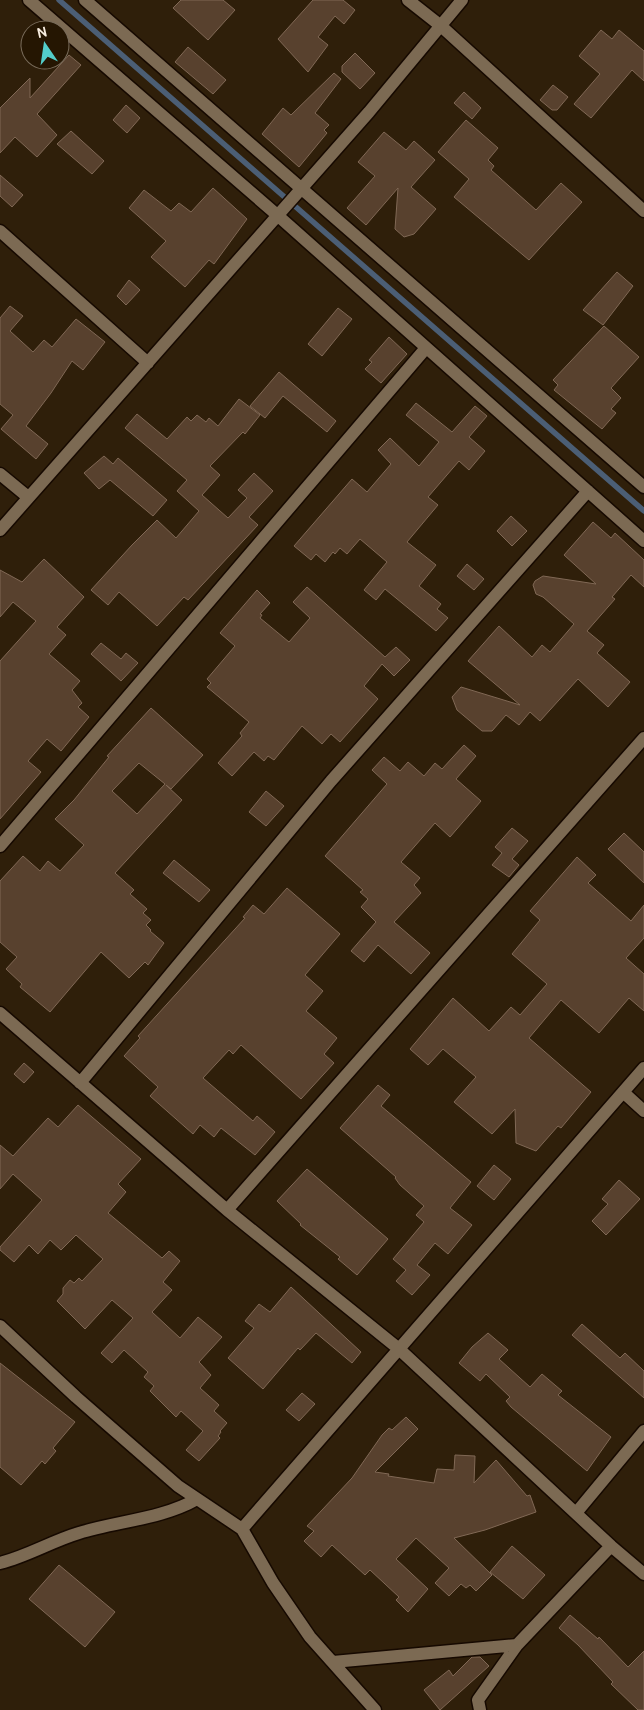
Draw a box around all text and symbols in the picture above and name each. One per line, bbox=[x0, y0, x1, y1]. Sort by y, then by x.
north arrow bbox=[20, 20, 70, 70]
text: N bbox=[35, 22, 49, 42]

